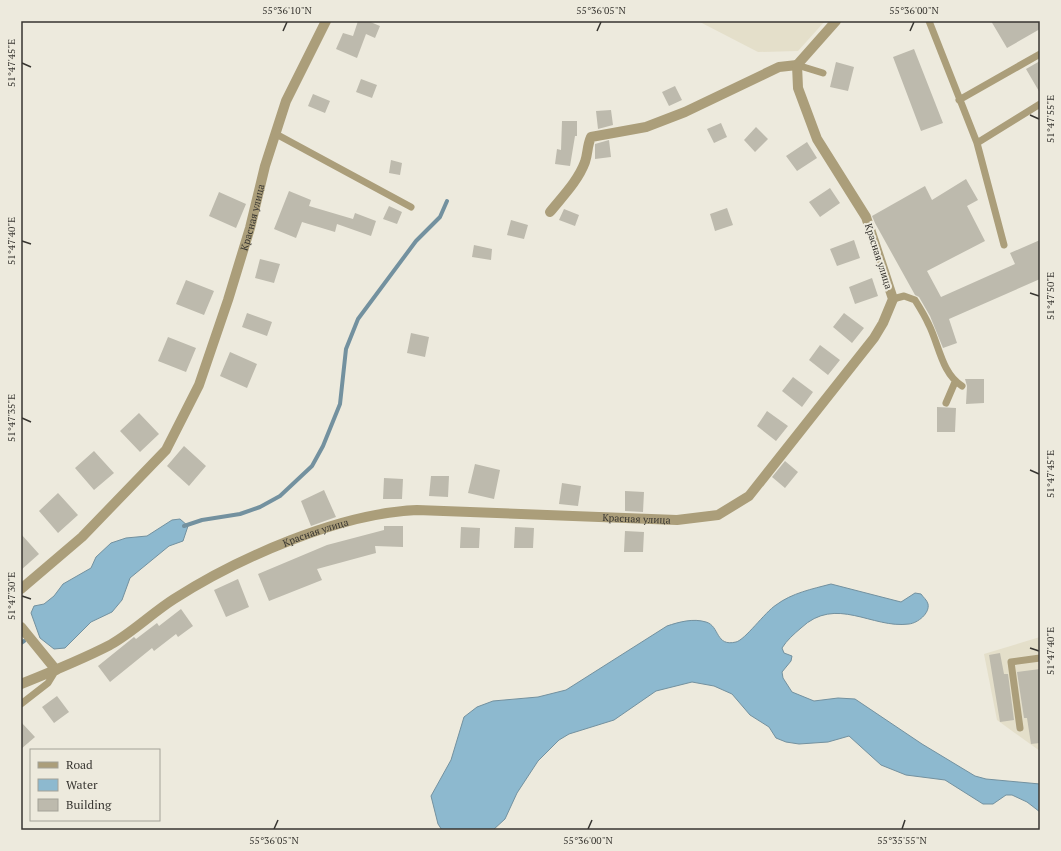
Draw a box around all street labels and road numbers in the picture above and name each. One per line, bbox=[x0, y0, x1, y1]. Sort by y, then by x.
street label: Красная улица bbox=[237, 183, 267, 252]
street label: Красная улица bbox=[862, 222, 895, 291]
street label: Красная улица bbox=[602, 511, 671, 527]
street label: Красная улица bbox=[281, 516, 350, 550]

